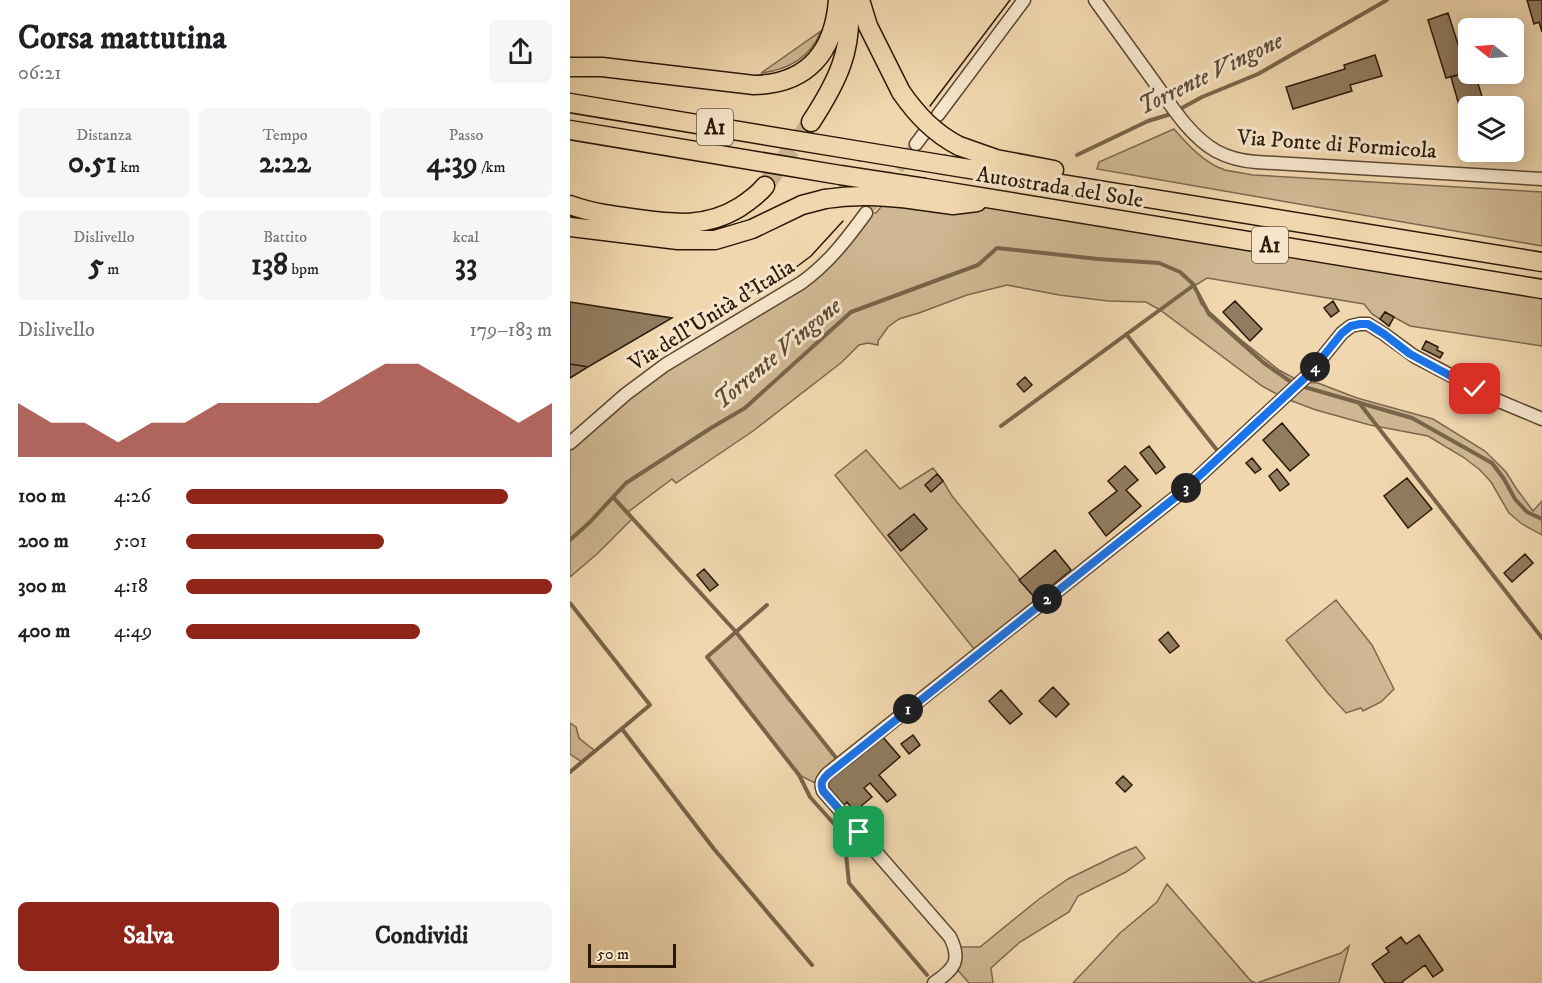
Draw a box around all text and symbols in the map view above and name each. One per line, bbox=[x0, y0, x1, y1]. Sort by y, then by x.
text: Corsa mattutina bbox=[18, 18, 227, 59]
north arrow bbox=[1458, 18, 1524, 84]
map controls bbox=[1458, 18, 1524, 162]
button: share bbox=[489, 20, 552, 83]
water label: Torrente Vingone bbox=[1133, 26, 1289, 122]
text: 06:21 bbox=[18, 61, 62, 86]
button: layers bbox=[1458, 96, 1524, 162]
road number: A1 bbox=[697, 109, 733, 145]
street label: Via Ponte di Formicola bbox=[1235, 124, 1438, 165]
text: Distanza bbox=[76, 125, 132, 145]
text: Tempo bbox=[263, 125, 307, 145]
text: Passo bbox=[449, 125, 483, 145]
text: 0.51 bbox=[68, 145, 117, 182]
text: 2:22 bbox=[259, 145, 311, 182]
text: 4:39 bbox=[427, 145, 478, 182]
text: km bbox=[117, 157, 140, 177]
text: /km bbox=[478, 157, 506, 177]
street label: Autostrada del Sole bbox=[974, 161, 1145, 214]
text: Dislivello bbox=[73, 227, 135, 247]
text: Battito bbox=[263, 227, 307, 247]
text: kcal bbox=[453, 227, 479, 247]
road number: A1 bbox=[1252, 227, 1288, 263]
text: 5 bbox=[89, 247, 104, 284]
text: 138 bbox=[251, 247, 288, 284]
text: 33 bbox=[455, 247, 477, 284]
street label: Via dell'Unità d'Italia bbox=[623, 253, 800, 378]
text: m bbox=[104, 259, 119, 279]
text: bpm bbox=[288, 259, 319, 279]
water label: Torrente Vingone bbox=[708, 291, 848, 416]
text: Dislivello bbox=[18, 318, 95, 343]
text: 179–183 m bbox=[469, 318, 552, 343]
pin: 4 bbox=[1300, 352, 1330, 382]
text: 4 bbox=[1310, 357, 1320, 377]
pin bbox=[1449, 363, 1500, 414]
icon: check bbox=[1458, 372, 1491, 405]
pin: 3 bbox=[1171, 473, 1201, 503]
text: 3 bbox=[1183, 478, 1189, 498]
text: 100 m bbox=[18, 484, 66, 509]
text: 4:26 bbox=[114, 484, 151, 509]
text: 200 m bbox=[18, 529, 69, 554]
text: 5:01 bbox=[114, 529, 147, 554]
text: 300 m bbox=[18, 574, 66, 599]
text: 4:18 bbox=[114, 574, 148, 599]
pin: 2 bbox=[1032, 584, 1062, 614]
text: 2 bbox=[1043, 589, 1051, 609]
text: 400 m bbox=[18, 619, 70, 644]
text: 4:49 bbox=[114, 619, 152, 644]
pin: 1 bbox=[893, 694, 923, 724]
text: 1 bbox=[905, 699, 911, 719]
pin bbox=[833, 806, 884, 857]
icon: arrive bbox=[842, 815, 875, 848]
button: Salva bbox=[18, 902, 279, 971]
button: Condividi bbox=[291, 902, 552, 971]
scale bar bbox=[588, 941, 676, 968]
text: 50 m bbox=[597, 944, 629, 964]

